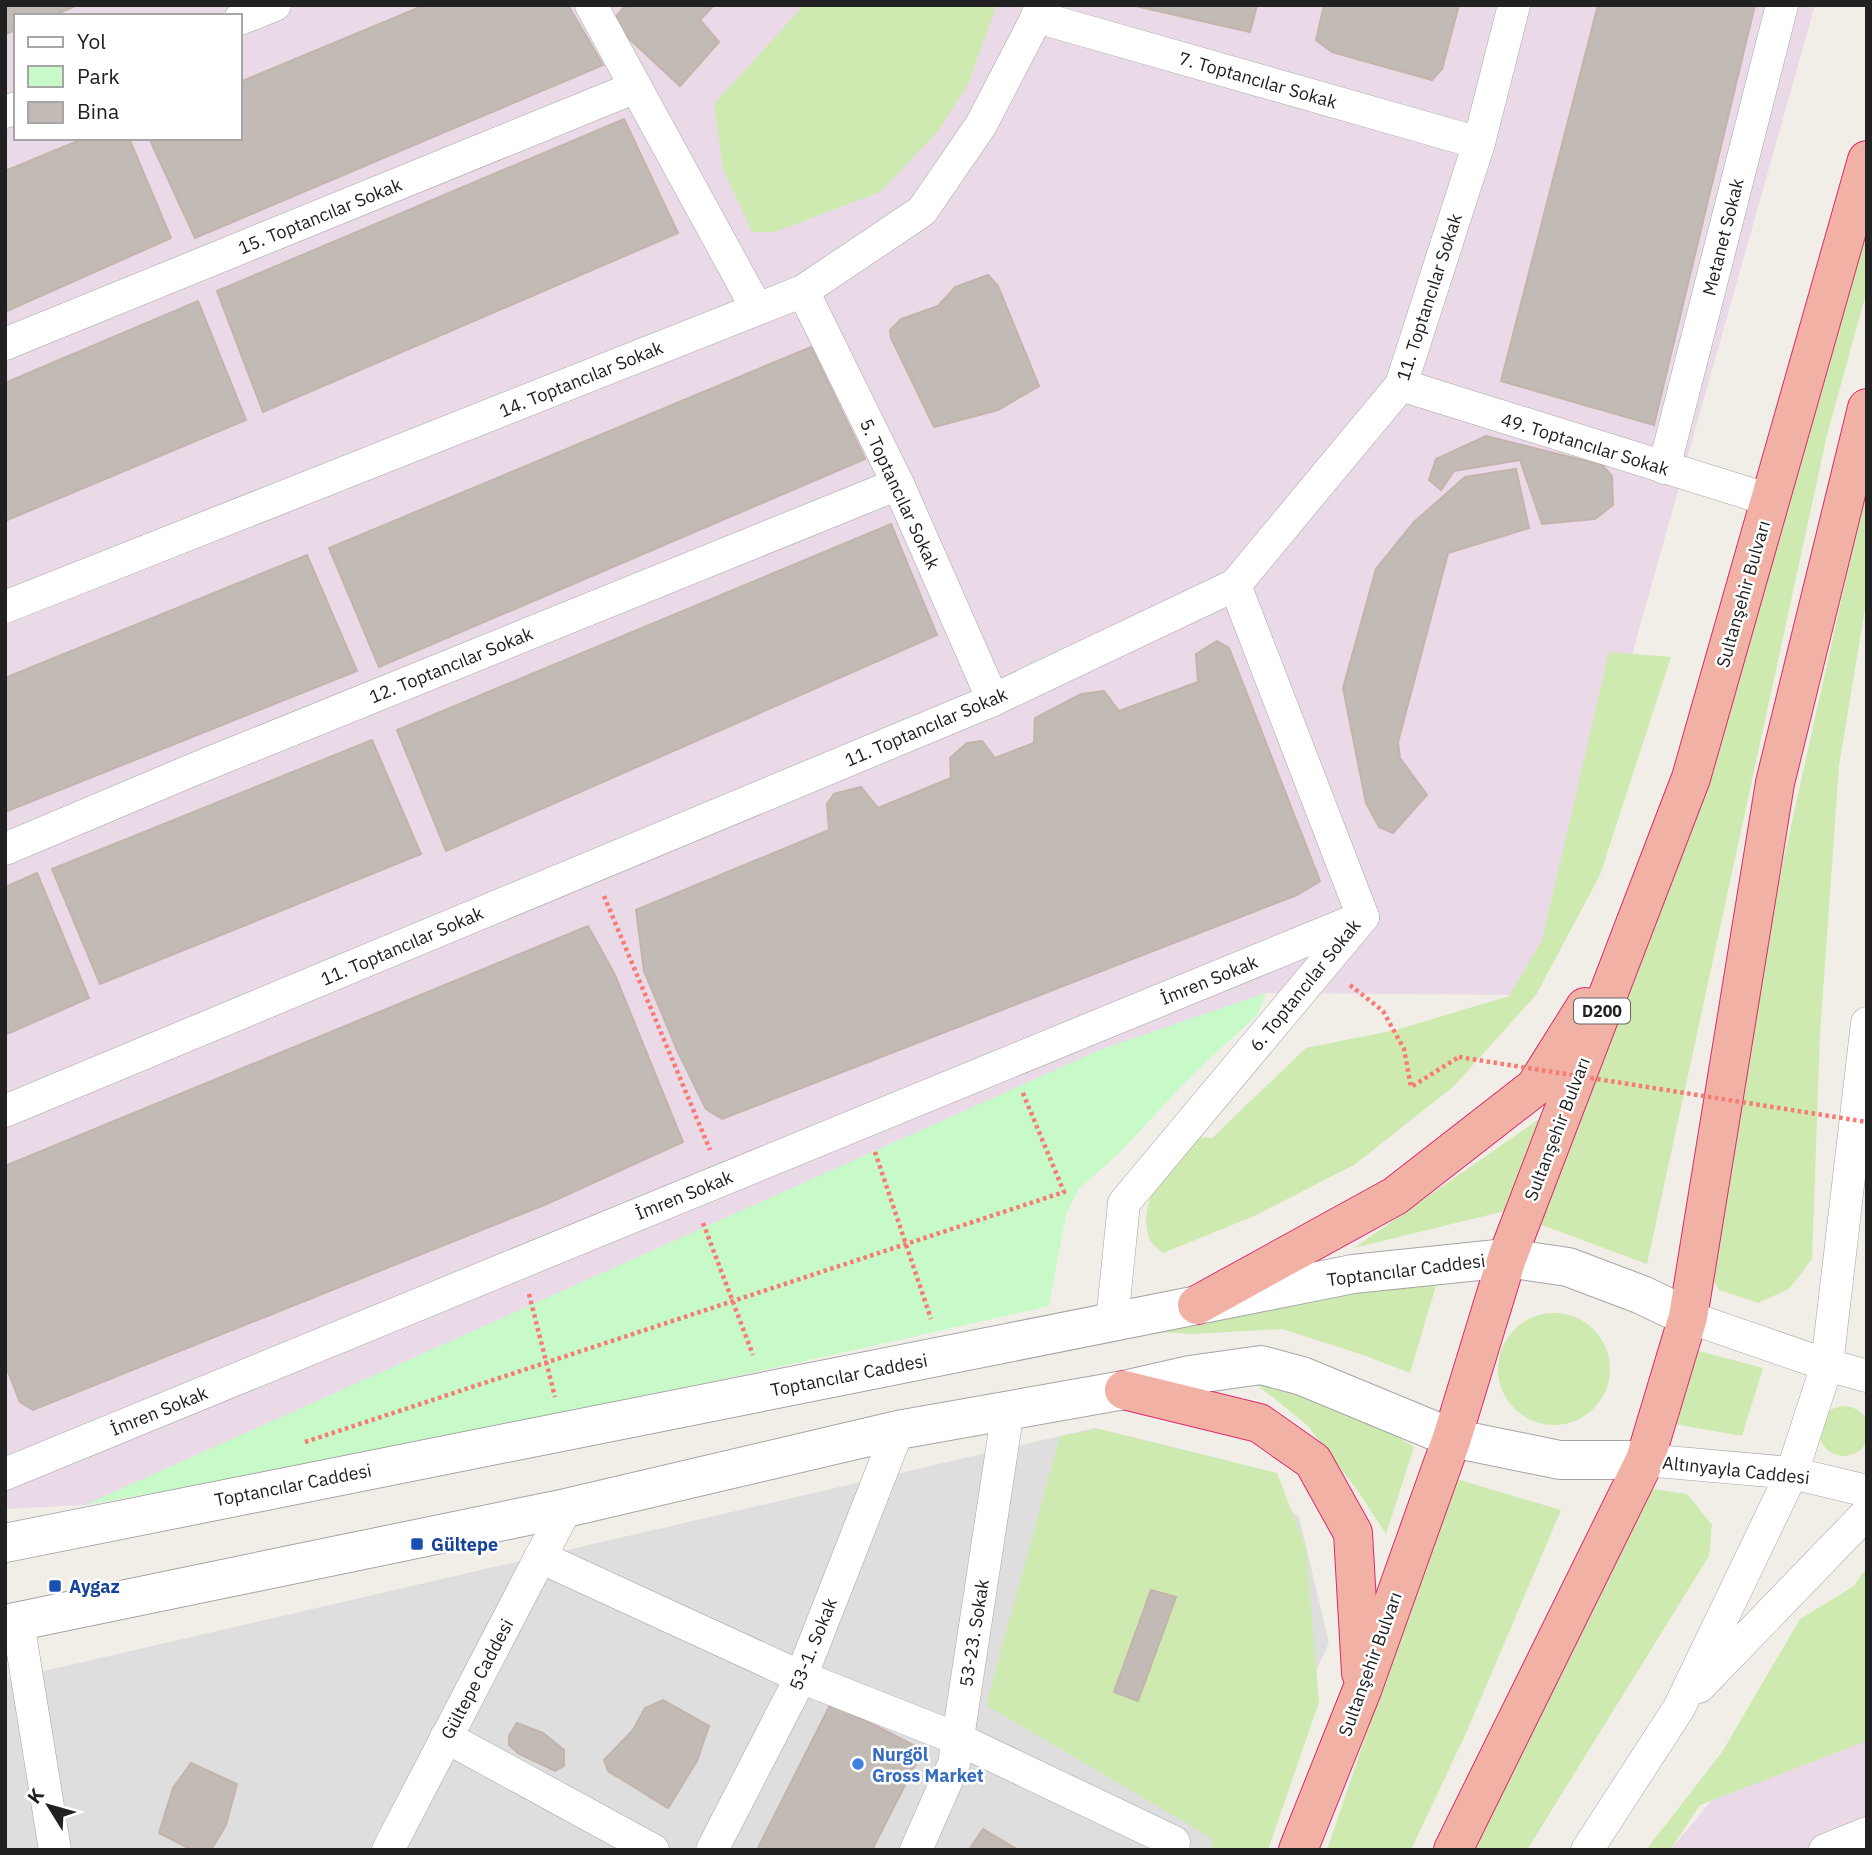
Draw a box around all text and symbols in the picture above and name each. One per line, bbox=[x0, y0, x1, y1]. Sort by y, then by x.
legend bbox=[14, 14, 242, 140]
text: Yol bbox=[77, 27, 106, 55]
street label: 7. Toptancılar Sokak bbox=[1176, 46, 1340, 114]
text: Park bbox=[77, 62, 120, 90]
text: Bina bbox=[77, 97, 119, 125]
street label: 15. Toptancılar Sokak bbox=[235, 172, 406, 259]
street label: Metanet Sokak bbox=[1697, 175, 1749, 298]
street label: 11. Toptancılar Sokak bbox=[1391, 210, 1467, 383]
street label: 14. Toptancılar Sokak bbox=[496, 335, 667, 422]
street label: 49. Toptancılar Sokak bbox=[1498, 408, 1672, 481]
street label: 5. Toptancılar Sokak bbox=[855, 415, 945, 573]
street label: Sultanşehir Bulvarı bbox=[1711, 518, 1775, 670]
street label: 12. Toptancılar Sokak bbox=[366, 621, 537, 708]
street label: 11. Toptancılar Sokak bbox=[841, 682, 1011, 772]
street label: 11. Toptancılar Sokak bbox=[317, 901, 487, 991]
street label: 6. Toptancılar Sokak bbox=[1245, 914, 1366, 1056]
street label: İmren Sokak bbox=[1157, 950, 1261, 1010]
road number: D200 bbox=[1574, 998, 1630, 1023]
street label: Sultanşehir Bulvarı bbox=[1519, 1054, 1595, 1204]
street label: İmren Sokak bbox=[632, 1165, 736, 1225]
street label: Toptancılar Caddesi bbox=[1325, 1249, 1487, 1291]
street label: Toptancılar Caddesi bbox=[769, 1349, 929, 1401]
street label: İmren Sokak bbox=[107, 1381, 211, 1441]
street label: Altınyayla Caddesi bbox=[1661, 1451, 1811, 1489]
street label: Toptancılar Caddesi bbox=[213, 1459, 373, 1511]
place label: Gültepe bbox=[431, 1533, 498, 1556]
marker: Gültepe bbox=[409, 1536, 425, 1552]
place label: Aygaz bbox=[69, 1575, 120, 1598]
street label: 53-23. Sokak bbox=[954, 1577, 994, 1688]
marker: Aygaz bbox=[47, 1578, 63, 1594]
street label: Sultanşehir Bulvarı bbox=[1333, 1589, 1407, 1739]
street label: 53-1. Sokak bbox=[784, 1594, 842, 1694]
street label: Gültepe Caddesi bbox=[436, 1615, 518, 1743]
place label: Nurgöl Gross Market bbox=[872, 1743, 984, 1787]
marker: Nurgöl Gross Market bbox=[850, 1756, 866, 1772]
north arrow bbox=[14, 1771, 84, 1841]
text: K bbox=[22, 1783, 49, 1808]

